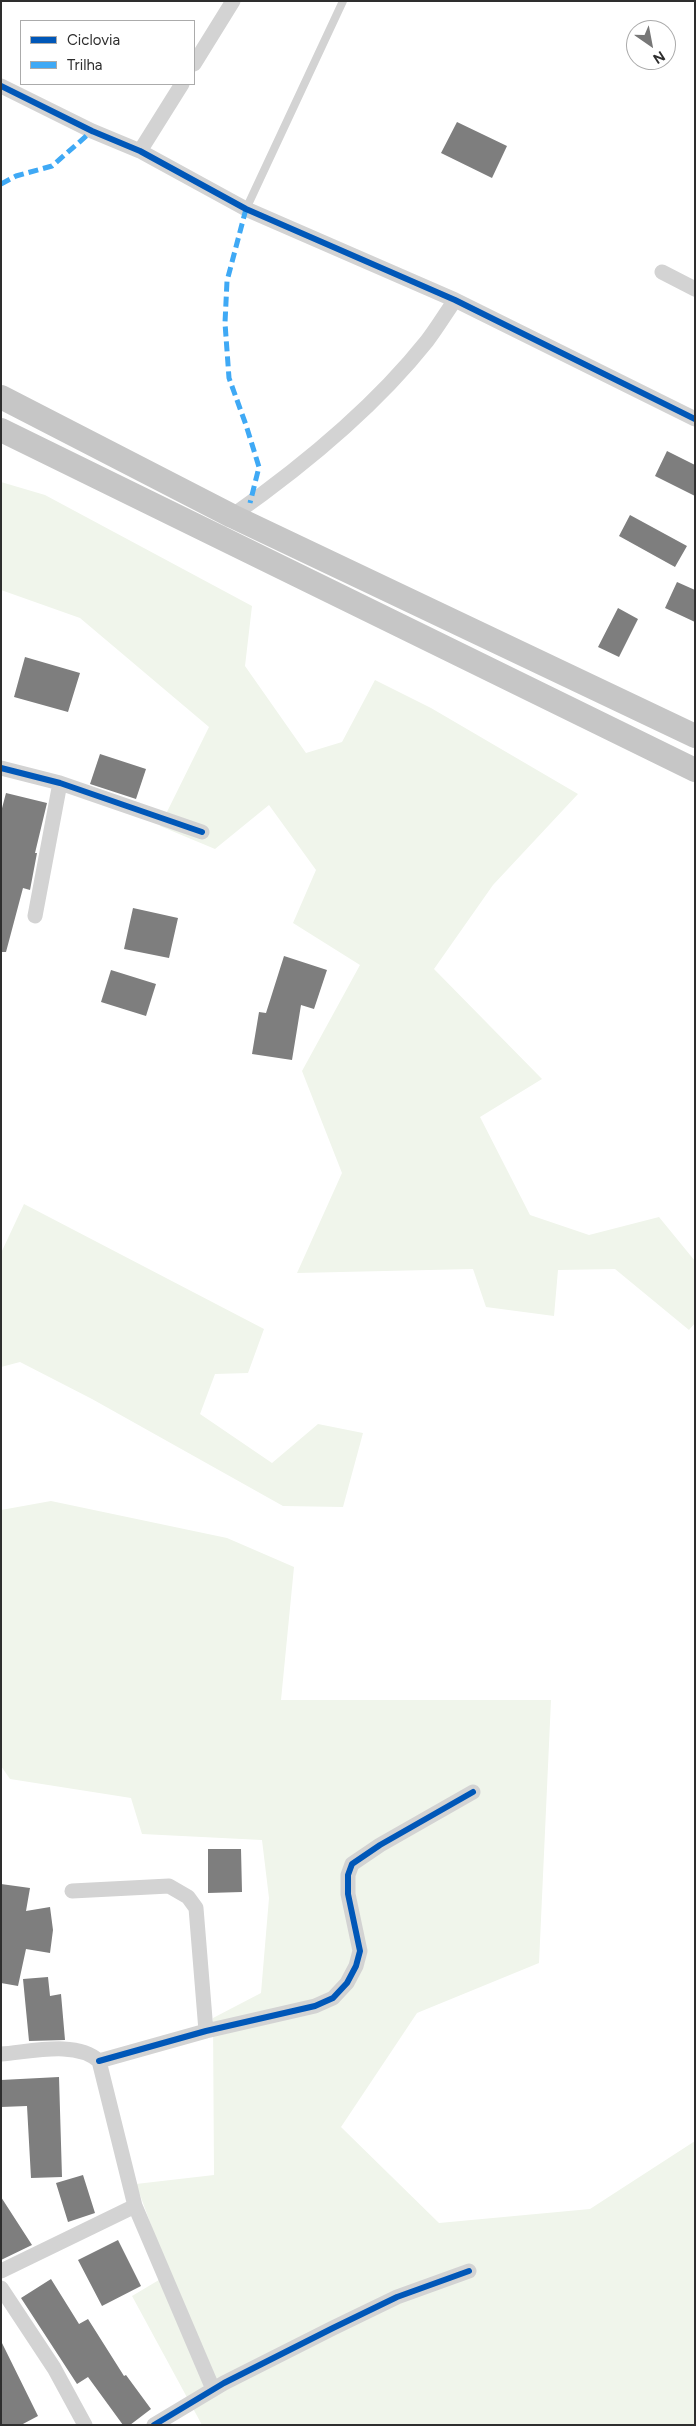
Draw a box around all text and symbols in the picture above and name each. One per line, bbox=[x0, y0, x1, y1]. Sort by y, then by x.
legend bbox=[20, 20, 195, 85]
north arrow bbox=[626, 20, 676, 70]
text: Ciclovia bbox=[67, 31, 120, 49]
text: N bbox=[650, 47, 668, 67]
text: Trilha bbox=[67, 56, 102, 74]

